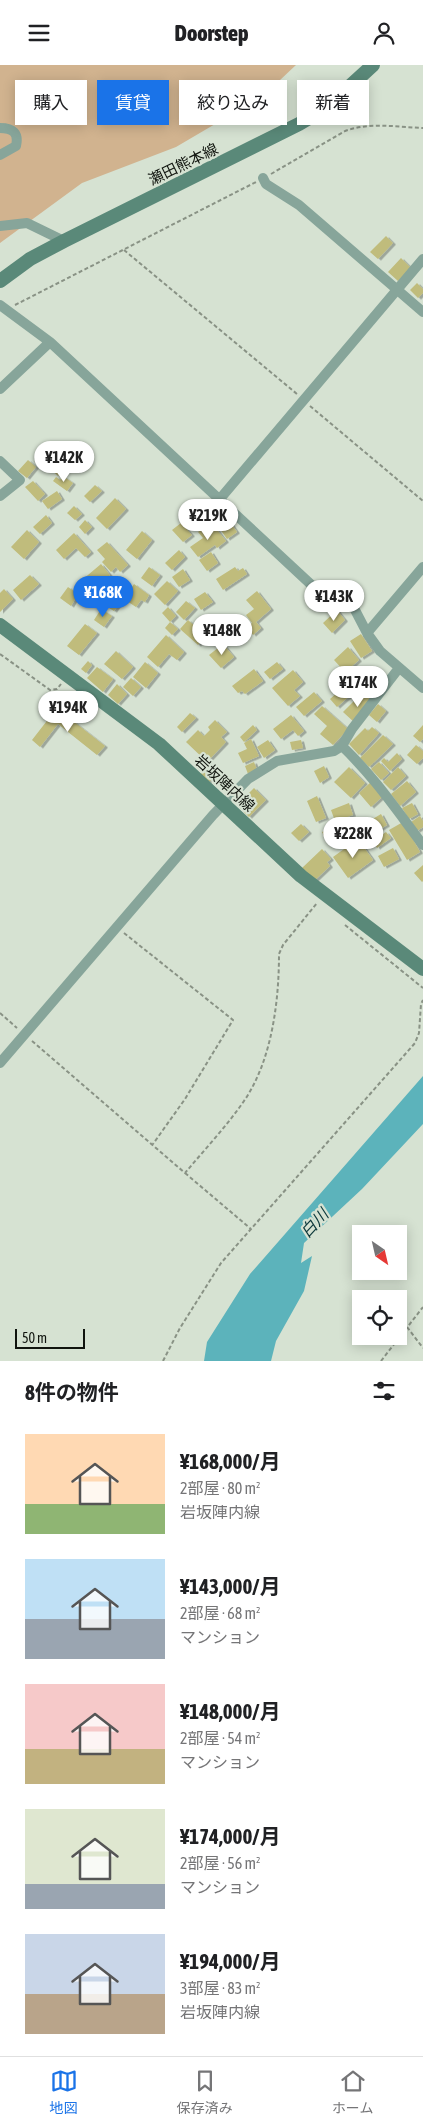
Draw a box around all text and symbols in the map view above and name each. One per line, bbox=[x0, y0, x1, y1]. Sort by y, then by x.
icon: menu bbox=[25, 19, 53, 47]
icon: person bbox=[370, 19, 398, 47]
text: Doorstep bbox=[175, 20, 248, 46]
chip: 購入 bbox=[15, 80, 87, 125]
chip: 賃貸 bbox=[97, 80, 169, 125]
chip: 絞り込み bbox=[179, 80, 287, 125]
chip: 新着 bbox=[297, 80, 369, 125]
street label: 瀬田熊本線 bbox=[146, 140, 220, 188]
pin: ¥142K bbox=[29, 441, 99, 483]
text: ¥142K bbox=[45, 448, 83, 466]
pin: ¥219K bbox=[173, 499, 243, 541]
text: ¥219K bbox=[189, 506, 227, 524]
pin: ¥168K bbox=[68, 575, 138, 618]
pin: ¥143K bbox=[299, 579, 369, 622]
text: ¥168K bbox=[84, 583, 122, 601]
text: ¥143K bbox=[315, 587, 353, 605]
pin: ¥148K bbox=[187, 613, 257, 656]
text: ¥148K bbox=[203, 621, 241, 639]
pin: ¥174K bbox=[323, 665, 393, 708]
text: ¥174K bbox=[339, 673, 377, 691]
pin: ¥194K bbox=[33, 691, 103, 733]
text: ¥194K bbox=[49, 698, 87, 716]
street label: 岩坂陣内線 bbox=[192, 751, 258, 815]
pin: ¥228K bbox=[318, 817, 388, 859]
text: ¥228K bbox=[334, 824, 372, 842]
water label: 白川 bbox=[297, 1204, 333, 1241]
north arrow bbox=[352, 1225, 408, 1280]
map controls bbox=[352, 1225, 407, 1345]
button: locate bbox=[352, 1290, 407, 1345]
scale bar bbox=[15, 1326, 85, 1349]
text: 50 m bbox=[22, 1330, 47, 1346]
icon: filters bbox=[370, 1377, 398, 1405]
text: 8件の物件 bbox=[25, 1380, 119, 1404]
text: ¥168,000/月 bbox=[180, 1449, 280, 1473]
icon: home bbox=[65, 1454, 125, 1514]
text: 2部屋 · 80 m² bbox=[180, 1479, 261, 1497]
text: 岩坂陣内線 bbox=[180, 1503, 260, 1521]
text: ¥143,000/月 bbox=[180, 1574, 280, 1598]
icon: home bbox=[65, 1579, 125, 1639]
text: 2部屋 · 68 m² bbox=[180, 1604, 261, 1622]
text: マンション bbox=[180, 1628, 260, 1646]
text: ¥148,000/月 bbox=[180, 1699, 280, 1723]
icon: home bbox=[65, 1704, 125, 1764]
text: 2部屋 · 54 m² bbox=[180, 1729, 261, 1747]
text: マンション bbox=[180, 1753, 260, 1771]
text: ¥174,000/月 bbox=[180, 1824, 280, 1848]
icon: home bbox=[65, 1829, 125, 1889]
text: 2部屋 · 56 m² bbox=[180, 1854, 261, 1872]
text: マンション bbox=[180, 1878, 260, 1896]
text: ¥194,000/月 bbox=[180, 1949, 280, 1973]
icon: home bbox=[65, 1954, 125, 2014]
text: 3部屋 · 83 m² bbox=[180, 1979, 261, 1997]
text: 岩坂陣内線 bbox=[180, 2003, 260, 2021]
tab: 地図 bbox=[50, 2067, 78, 2117]
tab: 保存済み bbox=[177, 2067, 233, 2117]
tab: ホーム bbox=[332, 2067, 373, 2117]

